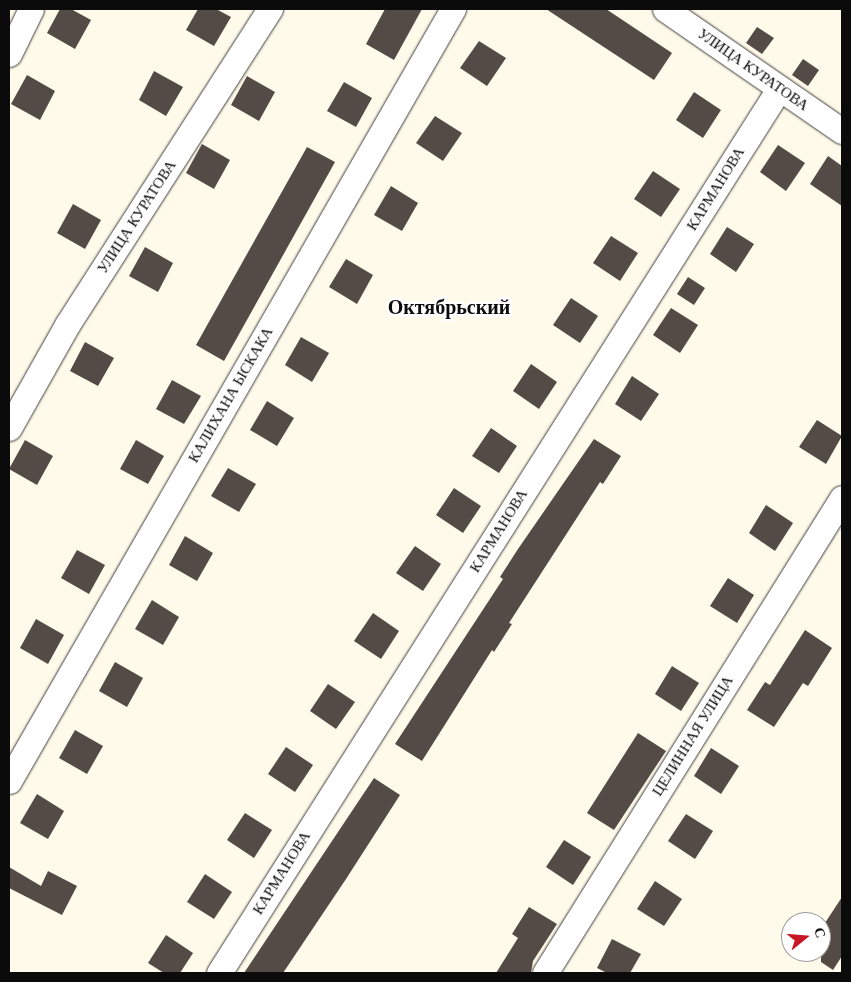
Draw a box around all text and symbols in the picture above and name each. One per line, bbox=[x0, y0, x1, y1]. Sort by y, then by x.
street label: УЛИЦА КУРАТОВА bbox=[694, 25, 812, 115]
street label: КАРМАНОВА bbox=[683, 144, 749, 234]
street label: УЛИЦА КУРАТОВА bbox=[94, 157, 180, 277]
district label: Октябрьский bbox=[388, 295, 510, 319]
street label: КАЛИХАНА ЫСКАКА bbox=[185, 324, 277, 466]
street label: КАРМАНОВА bbox=[466, 486, 532, 576]
street label: ЦЕЛИННАЯ УЛИЦА bbox=[649, 672, 737, 800]
street label: КАРМАНОВА bbox=[249, 828, 315, 918]
north arrow bbox=[781, 912, 831, 962]
text: С bbox=[811, 926, 829, 940]

